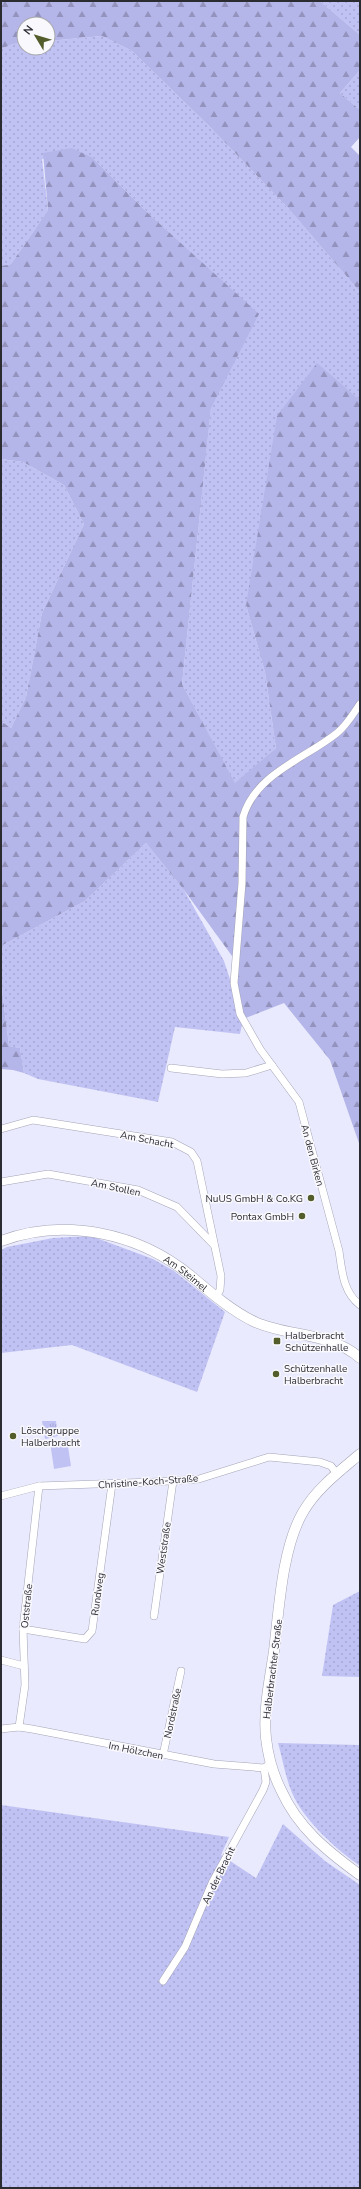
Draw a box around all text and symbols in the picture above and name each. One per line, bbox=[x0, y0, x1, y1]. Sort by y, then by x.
north arrow bbox=[16, 16, 56, 56]
text: N bbox=[20, 22, 37, 38]
street label: An den Birken bbox=[297, 1123, 327, 1188]
street label: Am Schacht bbox=[119, 1128, 175, 1152]
street label: Am Stollen bbox=[90, 1176, 142, 1200]
place label: NuUS GmbH & Co.KG bbox=[205, 1192, 303, 1206]
marker: NuUS GmbH & Co.KG bbox=[306, 1193, 316, 1203]
place label: Pontax GmbH bbox=[231, 1210, 294, 1224]
marker: Pontax GmbH bbox=[297, 1211, 307, 1221]
street label: Am Steimel bbox=[160, 1252, 210, 1295]
place label: Halberbracht Schützenhalle bbox=[285, 1329, 348, 1355]
marker: Halberbracht Schützenhalle bbox=[272, 1336, 282, 1346]
place label: Schützenhalle Halberbracht bbox=[284, 1362, 347, 1388]
marker: Schützenhalle Halberbracht bbox=[271, 1369, 281, 1379]
place label: Löschgruppe Halberbracht bbox=[21, 1424, 81, 1450]
marker: Löschgruppe Halberbracht bbox=[8, 1431, 18, 1441]
street label: Christine-Koch-Straße bbox=[98, 1472, 199, 1492]
street label: Weststraße bbox=[153, 1521, 175, 1575]
street label: Rundweg bbox=[88, 1572, 108, 1617]
street label: Oststraße bbox=[18, 1583, 36, 1629]
street label: Halberbrachter Straße bbox=[260, 1618, 286, 1720]
street label: Nordstraße bbox=[161, 1687, 185, 1740]
street label: Im Hölzchen bbox=[107, 1739, 164, 1763]
street label: An der Bracht bbox=[199, 1844, 239, 1906]

